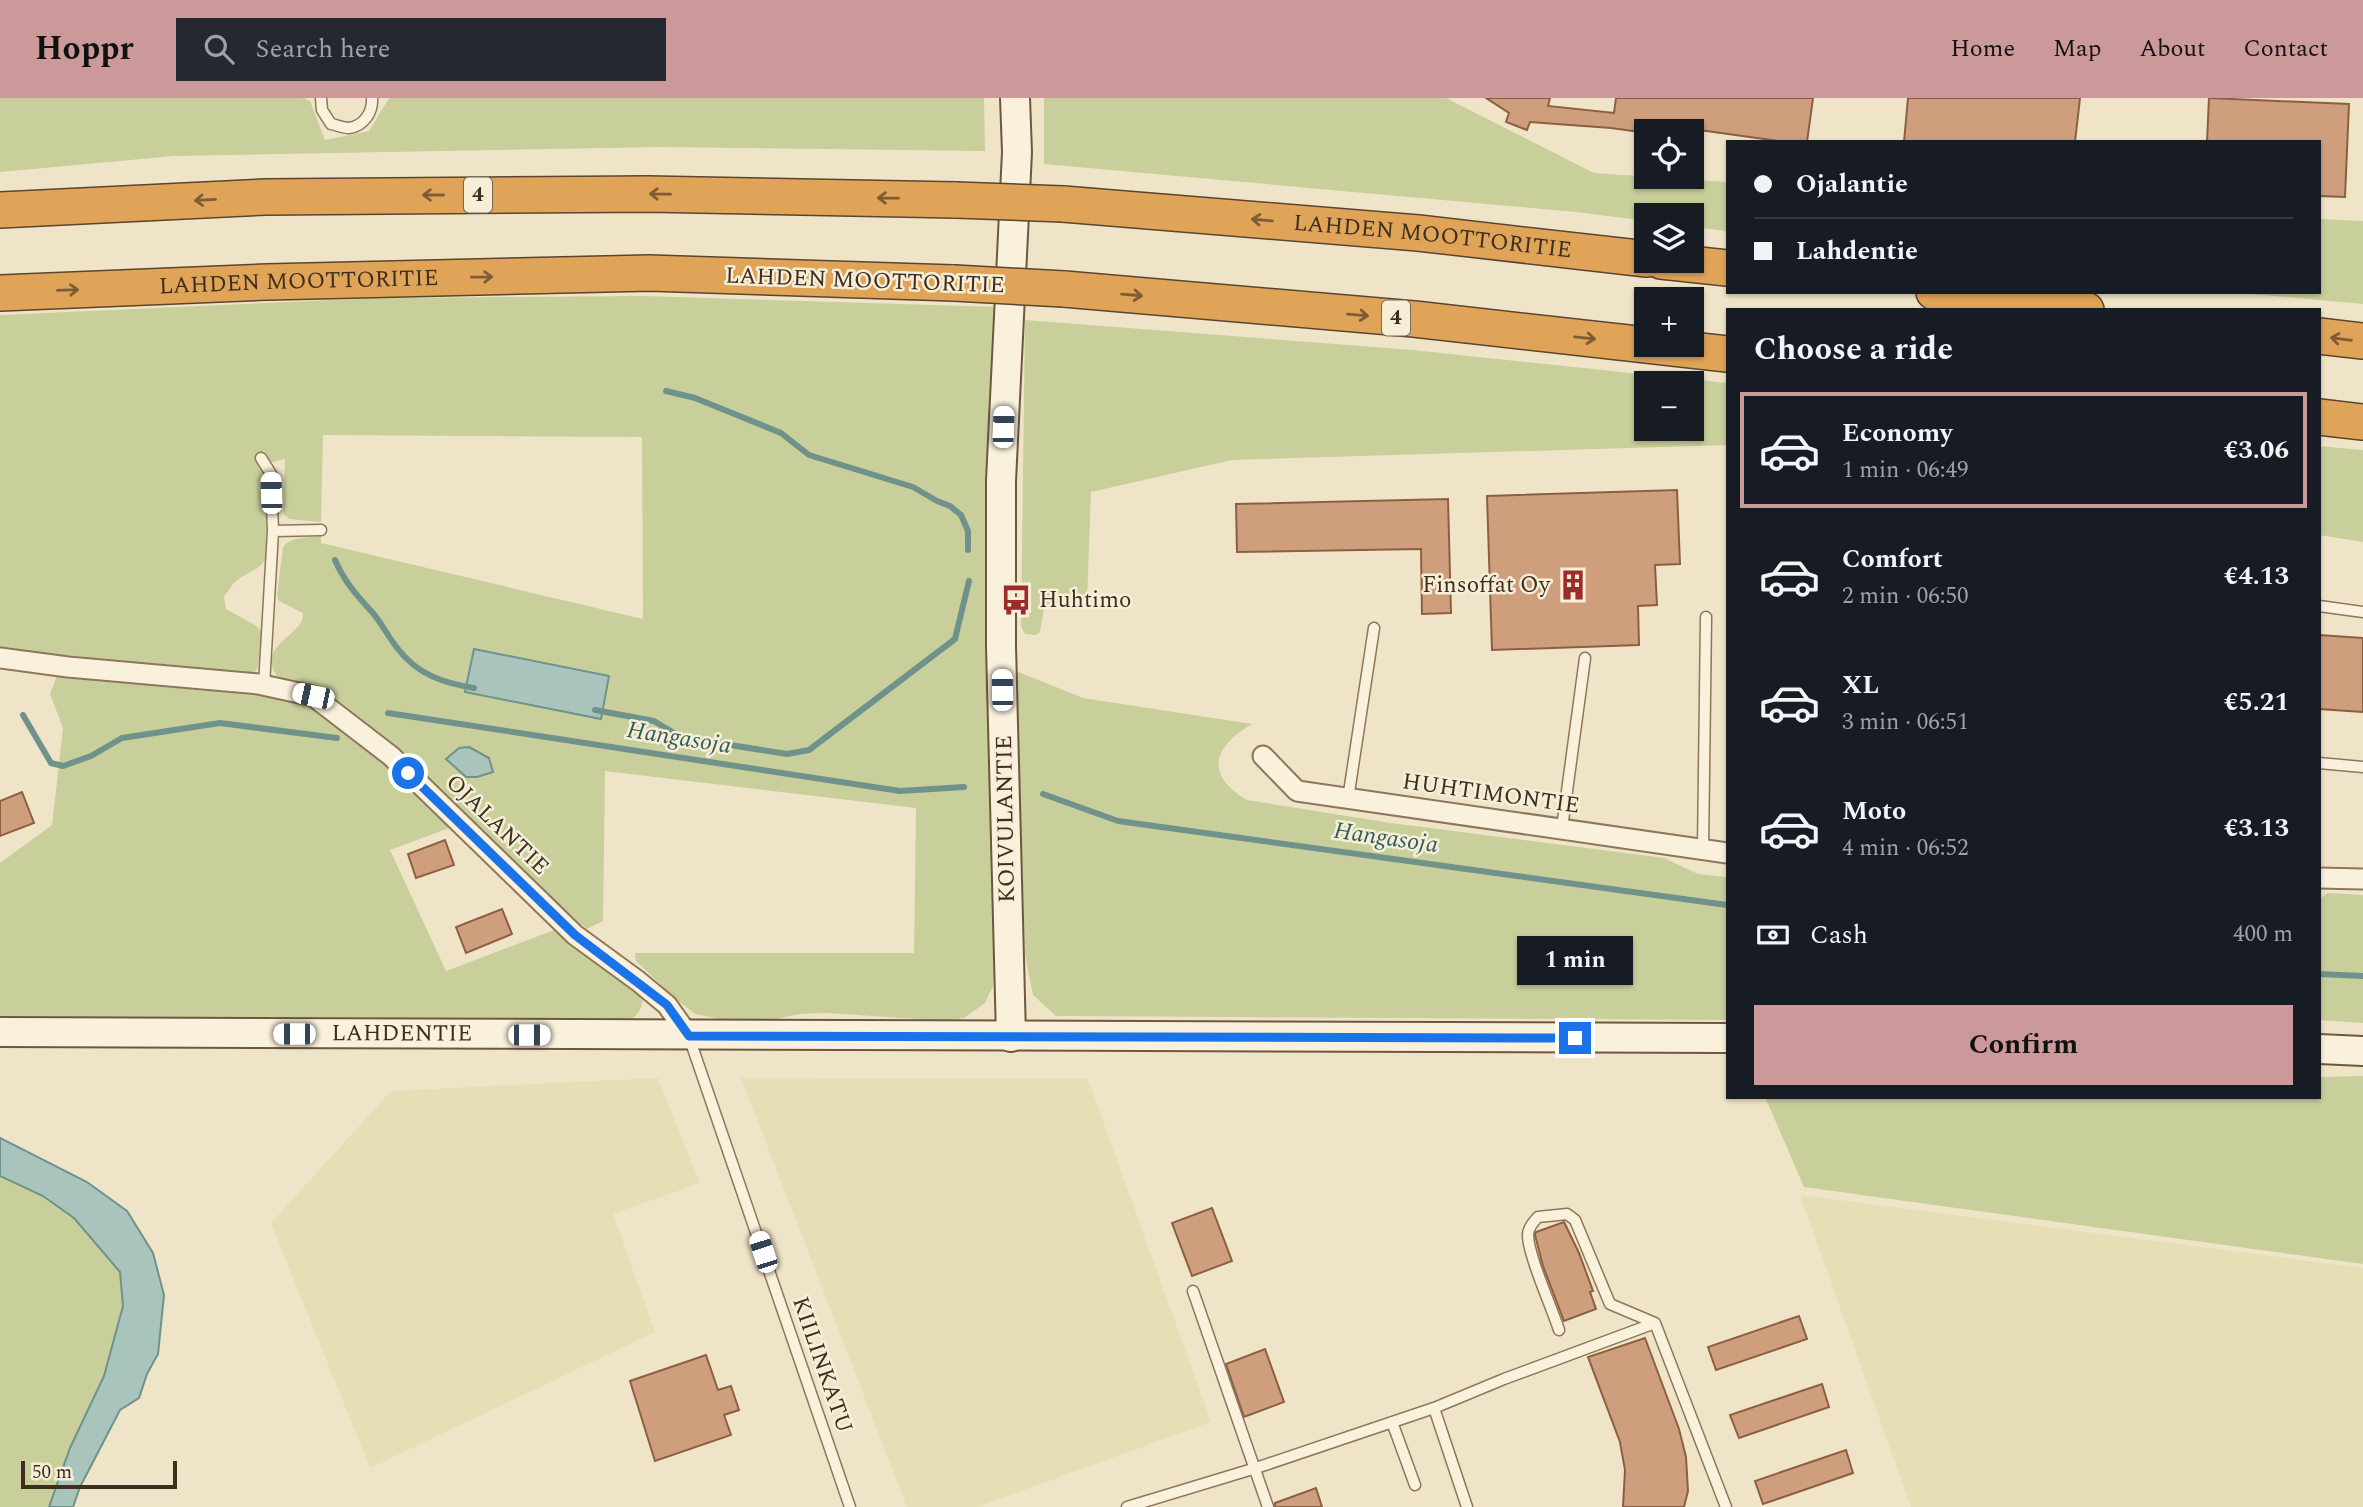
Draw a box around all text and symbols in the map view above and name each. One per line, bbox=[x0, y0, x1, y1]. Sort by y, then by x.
search box bbox=[176, 18, 666, 81]
text: Hoppr bbox=[35, 24, 134, 74]
text: Search here bbox=[256, 29, 390, 69]
icon: search bbox=[200, 30, 238, 68]
text: Home bbox=[1950, 31, 2015, 67]
text: Map bbox=[2053, 31, 2101, 67]
text: About bbox=[2139, 31, 2205, 67]
text: Contact bbox=[2243, 31, 2328, 67]
map controls bbox=[1634, 119, 1704, 441]
button: locate bbox=[1634, 119, 1704, 189]
text: Ojalantie bbox=[1796, 164, 1908, 204]
road number: 4 bbox=[464, 178, 492, 212]
one-way arrow bbox=[649, 187, 672, 201]
one-way arrow bbox=[421, 188, 444, 202]
one-way arrow bbox=[876, 191, 899, 205]
one-way arrow bbox=[194, 193, 217, 206]
button: layers bbox=[1634, 203, 1704, 273]
street label: LAHDEN MOOTTORITIE bbox=[1292, 205, 1574, 268]
one-way arrow bbox=[1251, 213, 1274, 226]
text: Lahdentie bbox=[1796, 231, 1918, 271]
street label: LAHDEN MOOTTORITIE bbox=[725, 259, 1005, 303]
street label: LAHDEN MOOTTORITIE bbox=[158, 260, 439, 304]
one-way arrow bbox=[470, 270, 493, 284]
one-way arrow bbox=[56, 284, 79, 297]
button: + bbox=[1634, 287, 1704, 357]
one-way arrow bbox=[1120, 289, 1142, 302]
road number: 4 bbox=[1382, 300, 1410, 336]
one-way arrow bbox=[1347, 309, 1369, 322]
text: Choose a ride bbox=[1754, 325, 1953, 374]
one-way arrow bbox=[1573, 332, 1595, 345]
one-way arrow bbox=[2330, 332, 2353, 345]
button: − bbox=[1634, 371, 1704, 441]
car bbox=[992, 406, 1015, 448]
text: Economy bbox=[1842, 413, 1952, 453]
icon: car bbox=[1758, 419, 1821, 482]
text: €3.06 bbox=[2224, 430, 2289, 470]
text: 1 min · 06:49 bbox=[1842, 453, 1969, 488]
car bbox=[260, 472, 283, 514]
text: Comfort bbox=[1842, 539, 1943, 579]
icon: car bbox=[1758, 545, 1821, 608]
text: €4.13 bbox=[2224, 556, 2289, 596]
place label: Finsoffat Oy bbox=[1422, 568, 1551, 603]
building icon: Finsoffat Oy bbox=[1556, 568, 1590, 602]
text: 2 min · 06:50 bbox=[1842, 579, 1969, 614]
bus stop icon: Huhtimo bbox=[999, 583, 1033, 617]
place label: Huhtimo bbox=[1039, 583, 1131, 618]
text: XL bbox=[1842, 665, 1879, 705]
car bbox=[992, 669, 1013, 711]
icon: car bbox=[1758, 671, 1821, 734]
car bbox=[291, 681, 336, 711]
text: €5.21 bbox=[2224, 682, 2289, 722]
text: 3 min · 06:51 bbox=[1842, 705, 1969, 740]
water label: Hangasoja bbox=[624, 712, 734, 764]
street label: KOIVULANTIE bbox=[987, 735, 1025, 903]
route start bbox=[392, 757, 424, 789]
street label: HUHTIMONTIE bbox=[1400, 764, 1582, 824]
street label: OJALANTIE bbox=[437, 766, 557, 884]
text: Moto bbox=[1842, 791, 1906, 831]
icon: car bbox=[1758, 797, 1821, 860]
text: €3.13 bbox=[2224, 808, 2289, 848]
water label: Hangasoja bbox=[1331, 813, 1441, 863]
text: 4 min · 06:52 bbox=[1842, 831, 1969, 866]
text: Cash bbox=[1810, 915, 1868, 955]
icon: cash bbox=[1754, 916, 1792, 954]
text: 400 m bbox=[2233, 917, 2293, 952]
callout: 1 min bbox=[1517, 936, 1633, 986]
text: 1 min bbox=[1544, 943, 1606, 978]
button: Confirm bbox=[1754, 1005, 2293, 1085]
street label: LAHDENTIE bbox=[332, 1016, 472, 1051]
route end bbox=[1559, 1022, 1591, 1054]
car bbox=[274, 1024, 316, 1045]
car bbox=[509, 1025, 551, 1046]
car bbox=[747, 1229, 780, 1275]
street label: KIILINKATU bbox=[782, 1292, 862, 1438]
scale bar bbox=[21, 1458, 177, 1490]
text: 50 m bbox=[32, 1458, 72, 1487]

